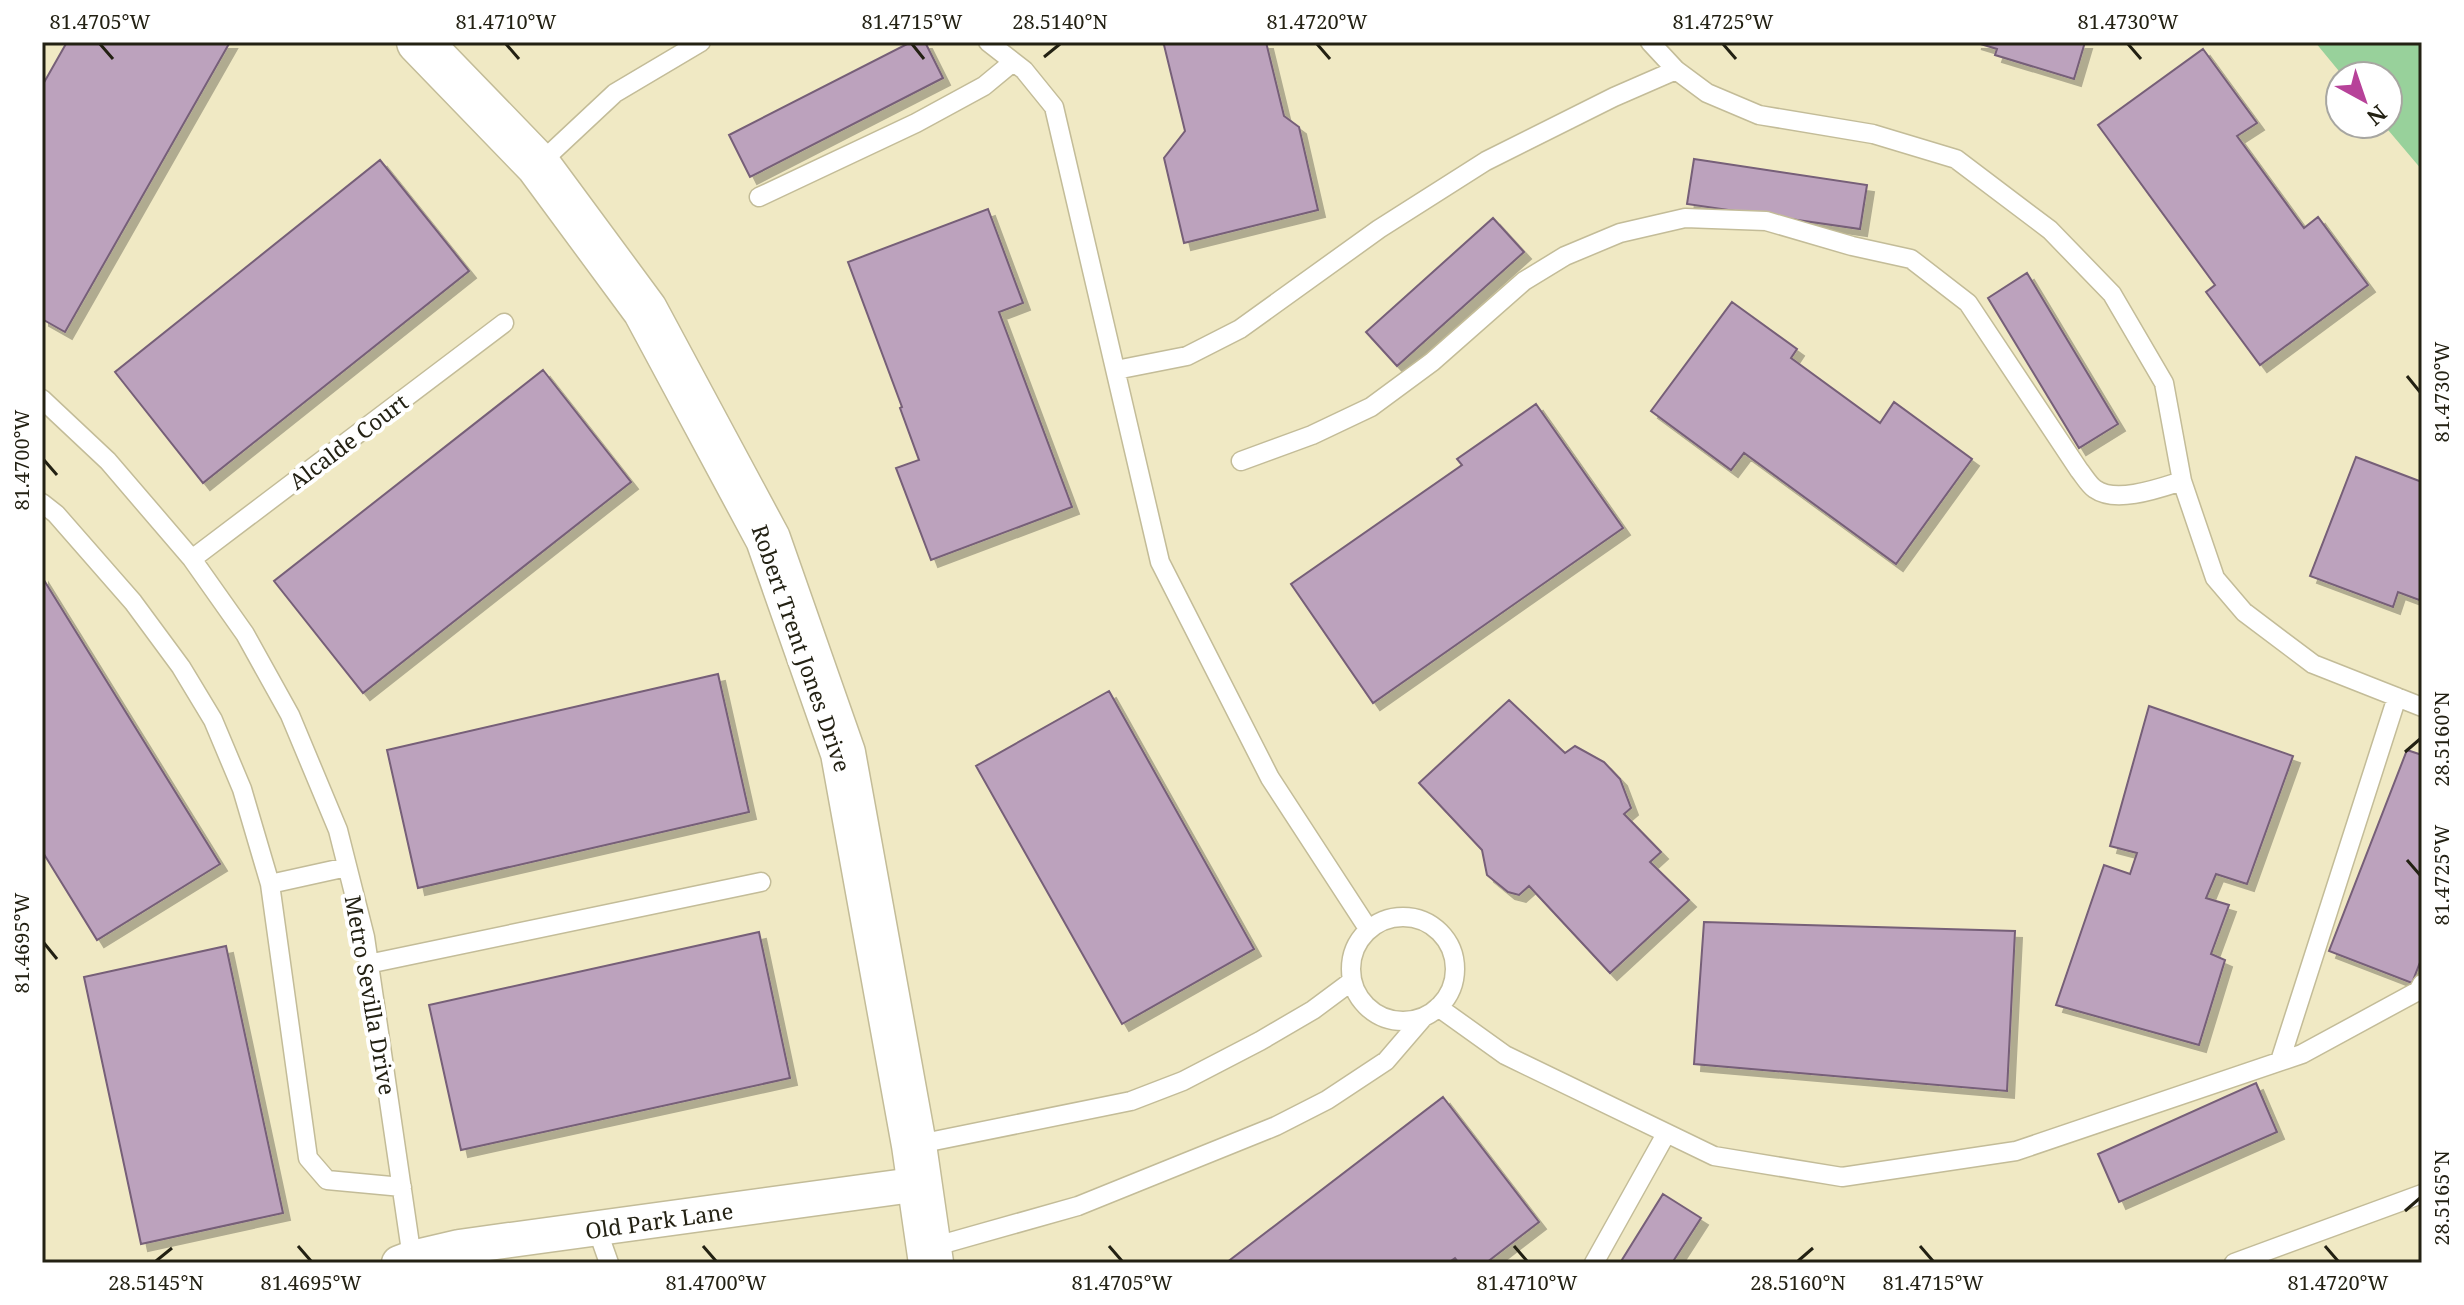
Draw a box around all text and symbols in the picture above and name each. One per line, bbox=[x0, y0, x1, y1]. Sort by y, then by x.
text: 81.4705°W bbox=[49, 8, 151, 35]
text: 81.4710°W bbox=[455, 8, 557, 35]
text: 81.4715°W bbox=[861, 8, 963, 35]
text: 28.5140°N bbox=[1012, 8, 1108, 35]
text: 81.4720°W bbox=[1266, 8, 1368, 35]
text: 81.4725°W bbox=[1672, 8, 1774, 35]
text: 81.4730°W bbox=[2077, 8, 2179, 35]
north arrow bbox=[2324, 60, 2404, 140]
text: N bbox=[2361, 99, 2394, 133]
text: 81.4730°W bbox=[2428, 341, 2455, 443]
street label: Alcalde Court bbox=[282, 386, 414, 496]
text: 81.4700°W bbox=[8, 409, 35, 511]
street label: Robert Trent Jones Drive bbox=[746, 520, 858, 776]
text: 28.5160°N bbox=[2428, 691, 2455, 787]
text: 81.4725°W bbox=[2428, 824, 2455, 926]
text: 81.4695°W bbox=[8, 892, 35, 994]
street label: Metro Sevilla Drive bbox=[339, 893, 403, 1097]
text: 28.5165°N bbox=[2428, 1150, 2455, 1246]
street label: Old Park Lane bbox=[583, 1195, 735, 1245]
text: 28.5145°N bbox=[108, 1269, 204, 1296]
text: 81.4695°W bbox=[260, 1269, 362, 1296]
text: 81.4700°W bbox=[665, 1269, 767, 1296]
text: 81.4705°W bbox=[1071, 1269, 1173, 1296]
text: 81.4710°W bbox=[1476, 1269, 1578, 1296]
text: 28.5160°N bbox=[1750, 1269, 1846, 1296]
text: 81.4715°W bbox=[1882, 1269, 1984, 1296]
text: 81.4720°W bbox=[2287, 1269, 2389, 1296]

